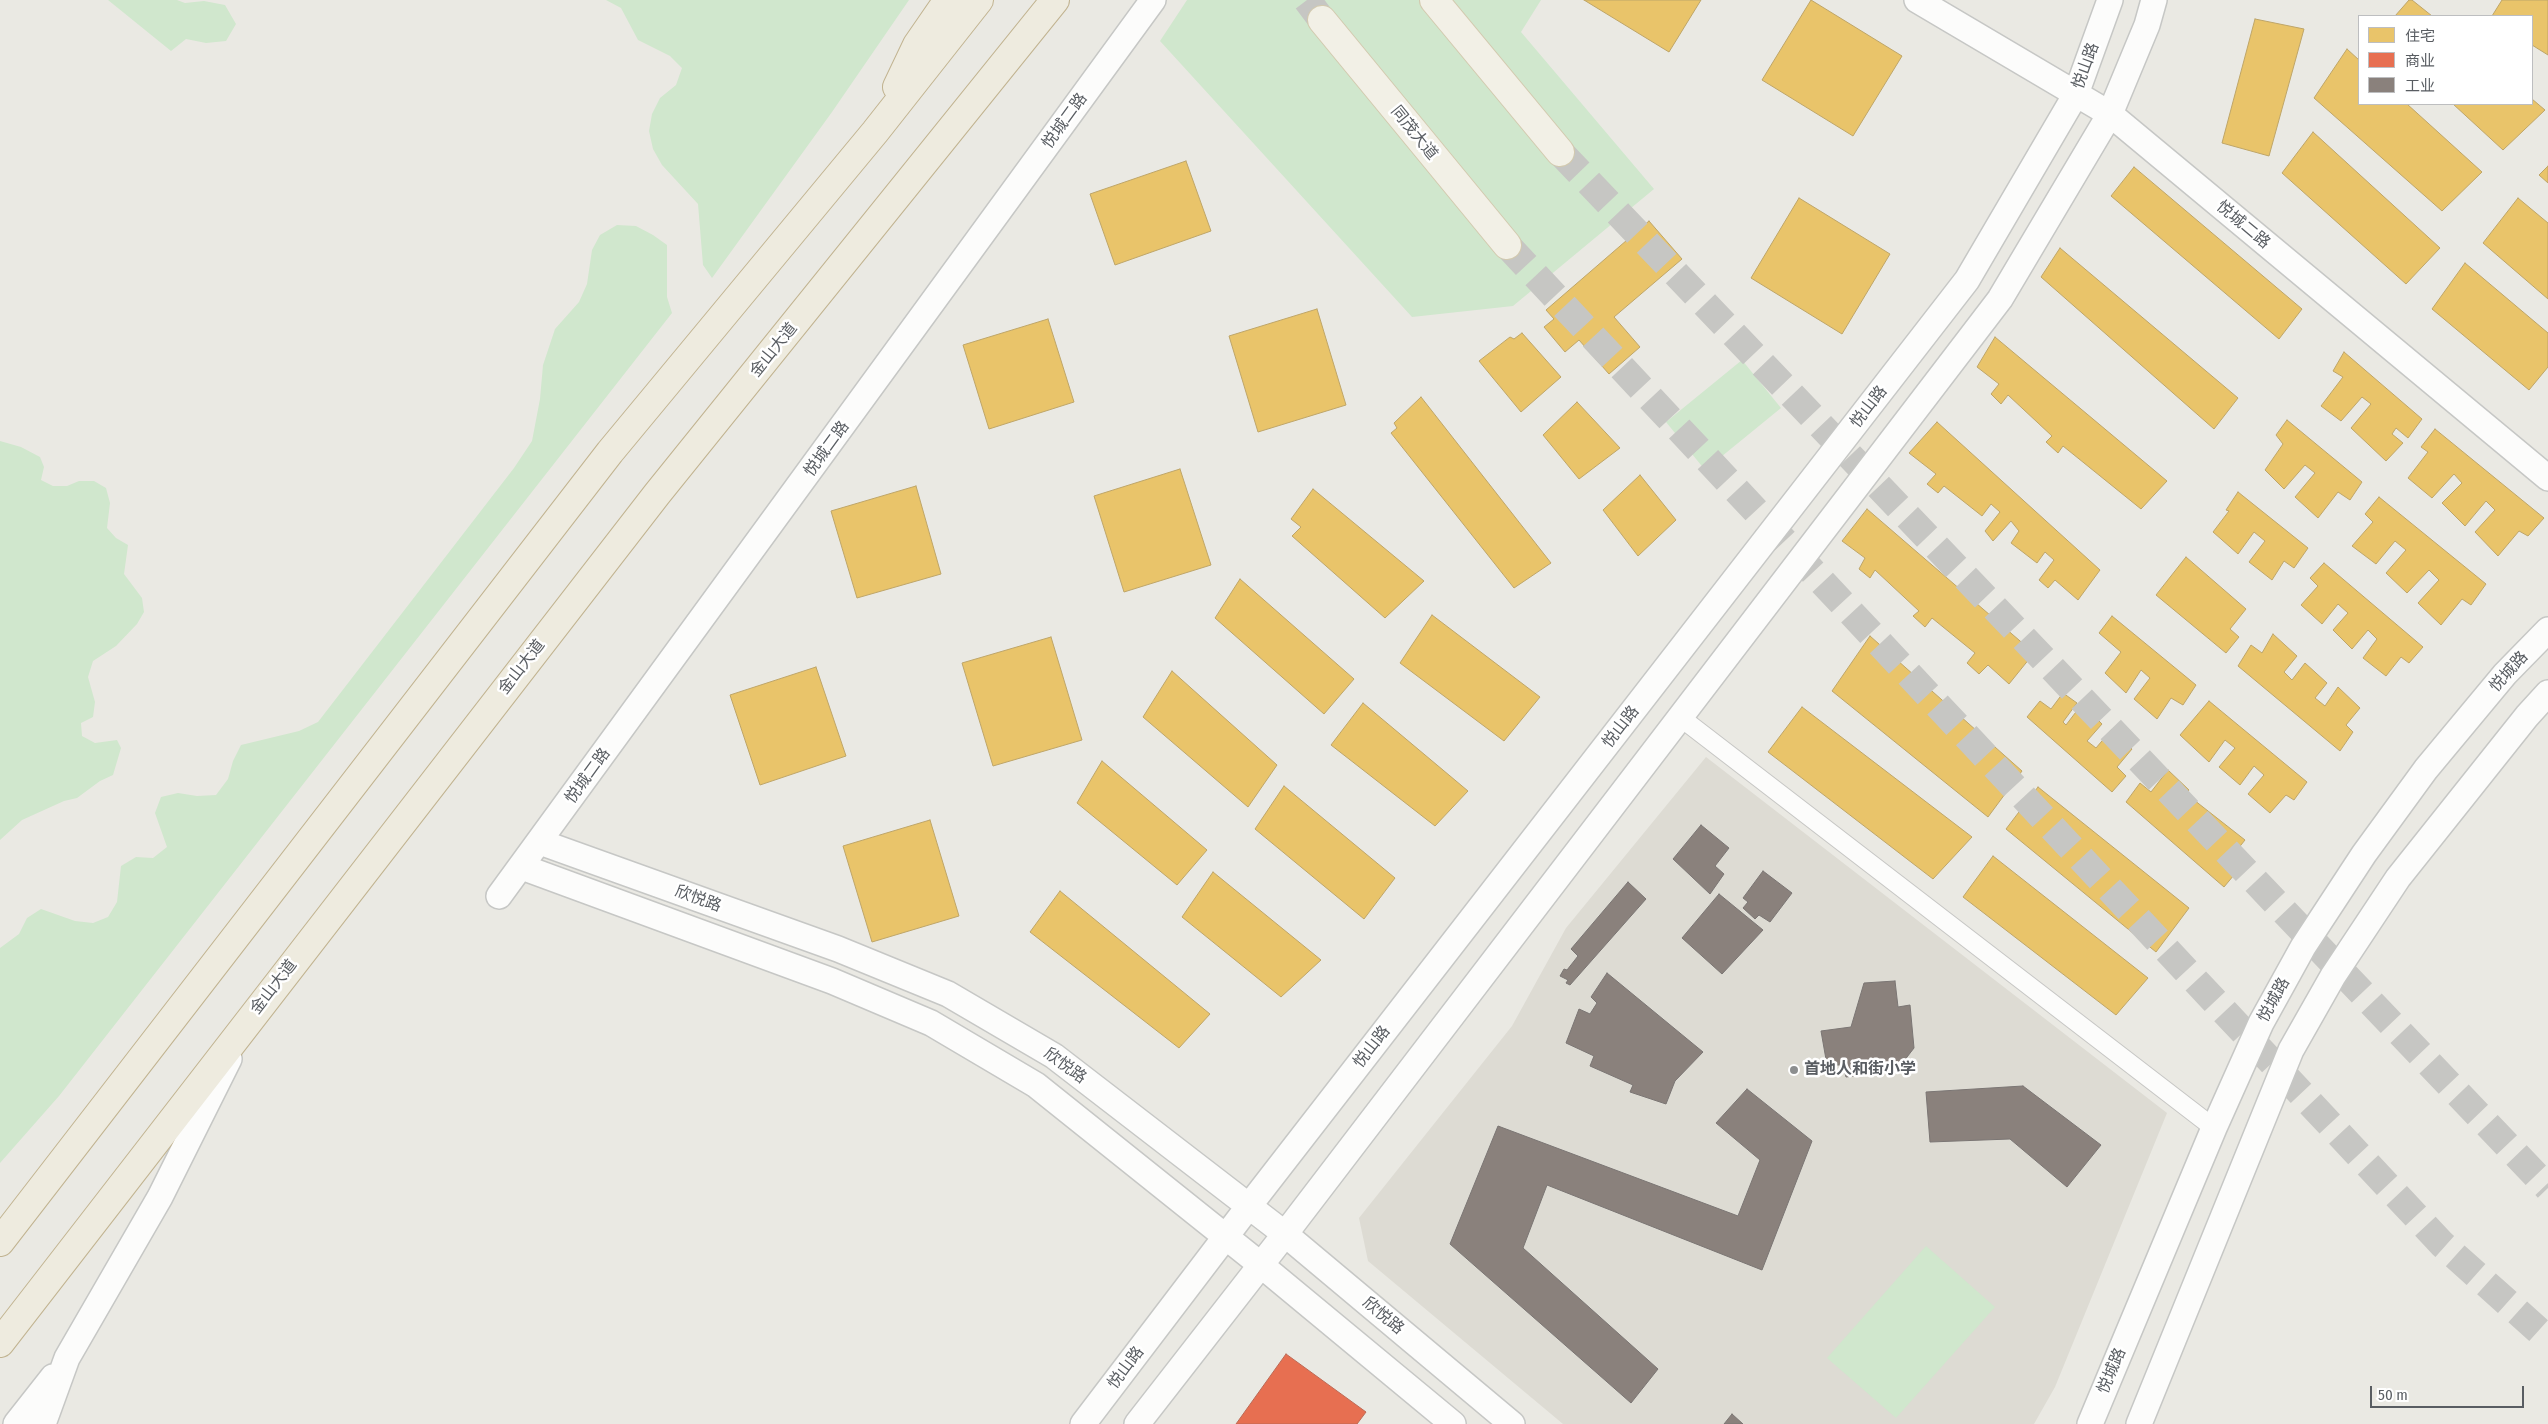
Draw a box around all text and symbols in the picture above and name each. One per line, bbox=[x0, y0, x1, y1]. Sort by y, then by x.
legend bbox=[2358, 15, 2533, 105]
text: 住宅 bbox=[2405, 27, 2435, 45]
street label: 悦山路 bbox=[2069, 40, 2103, 92]
text: 商业 bbox=[2405, 52, 2435, 70]
text: 工业 bbox=[2405, 77, 2435, 95]
street label: 悦城二路 bbox=[1038, 89, 1092, 153]
street label: 同茂大道 bbox=[1386, 102, 1442, 164]
street label: 悦城二路 bbox=[2212, 197, 2274, 253]
street label: 金山大道 bbox=[746, 319, 802, 381]
street label: 悦山路 bbox=[1847, 382, 1891, 432]
street label: 悦城二路 bbox=[800, 417, 854, 481]
street label: 金山大道 bbox=[495, 636, 549, 698]
street label: 悦城路 bbox=[2486, 648, 2532, 696]
street label: 悦山路 bbox=[1599, 702, 1643, 752]
street label: 悦城二路 bbox=[561, 744, 615, 808]
street label: 欣悦路 bbox=[672, 882, 724, 916]
street label: 金山大道 bbox=[247, 956, 301, 1018]
street label: 悦城路 bbox=[2254, 974, 2294, 1026]
street label: 悦山路 bbox=[1350, 1022, 1394, 1072]
street label: 欣悦路 bbox=[1040, 1044, 1090, 1088]
place label: 首地人和街小学 bbox=[1804, 1060, 1916, 1080]
marker: 首地人和街小学 bbox=[1788, 1064, 1800, 1076]
street label: 欣悦路 bbox=[1358, 1293, 1408, 1339]
street label: 悦山路 bbox=[1104, 1343, 1148, 1393]
street label: 悦城路 bbox=[2094, 1345, 2130, 1397]
scale bar bbox=[2373, 1376, 2527, 1408]
text: 50 m bbox=[2378, 1386, 2408, 1404]

